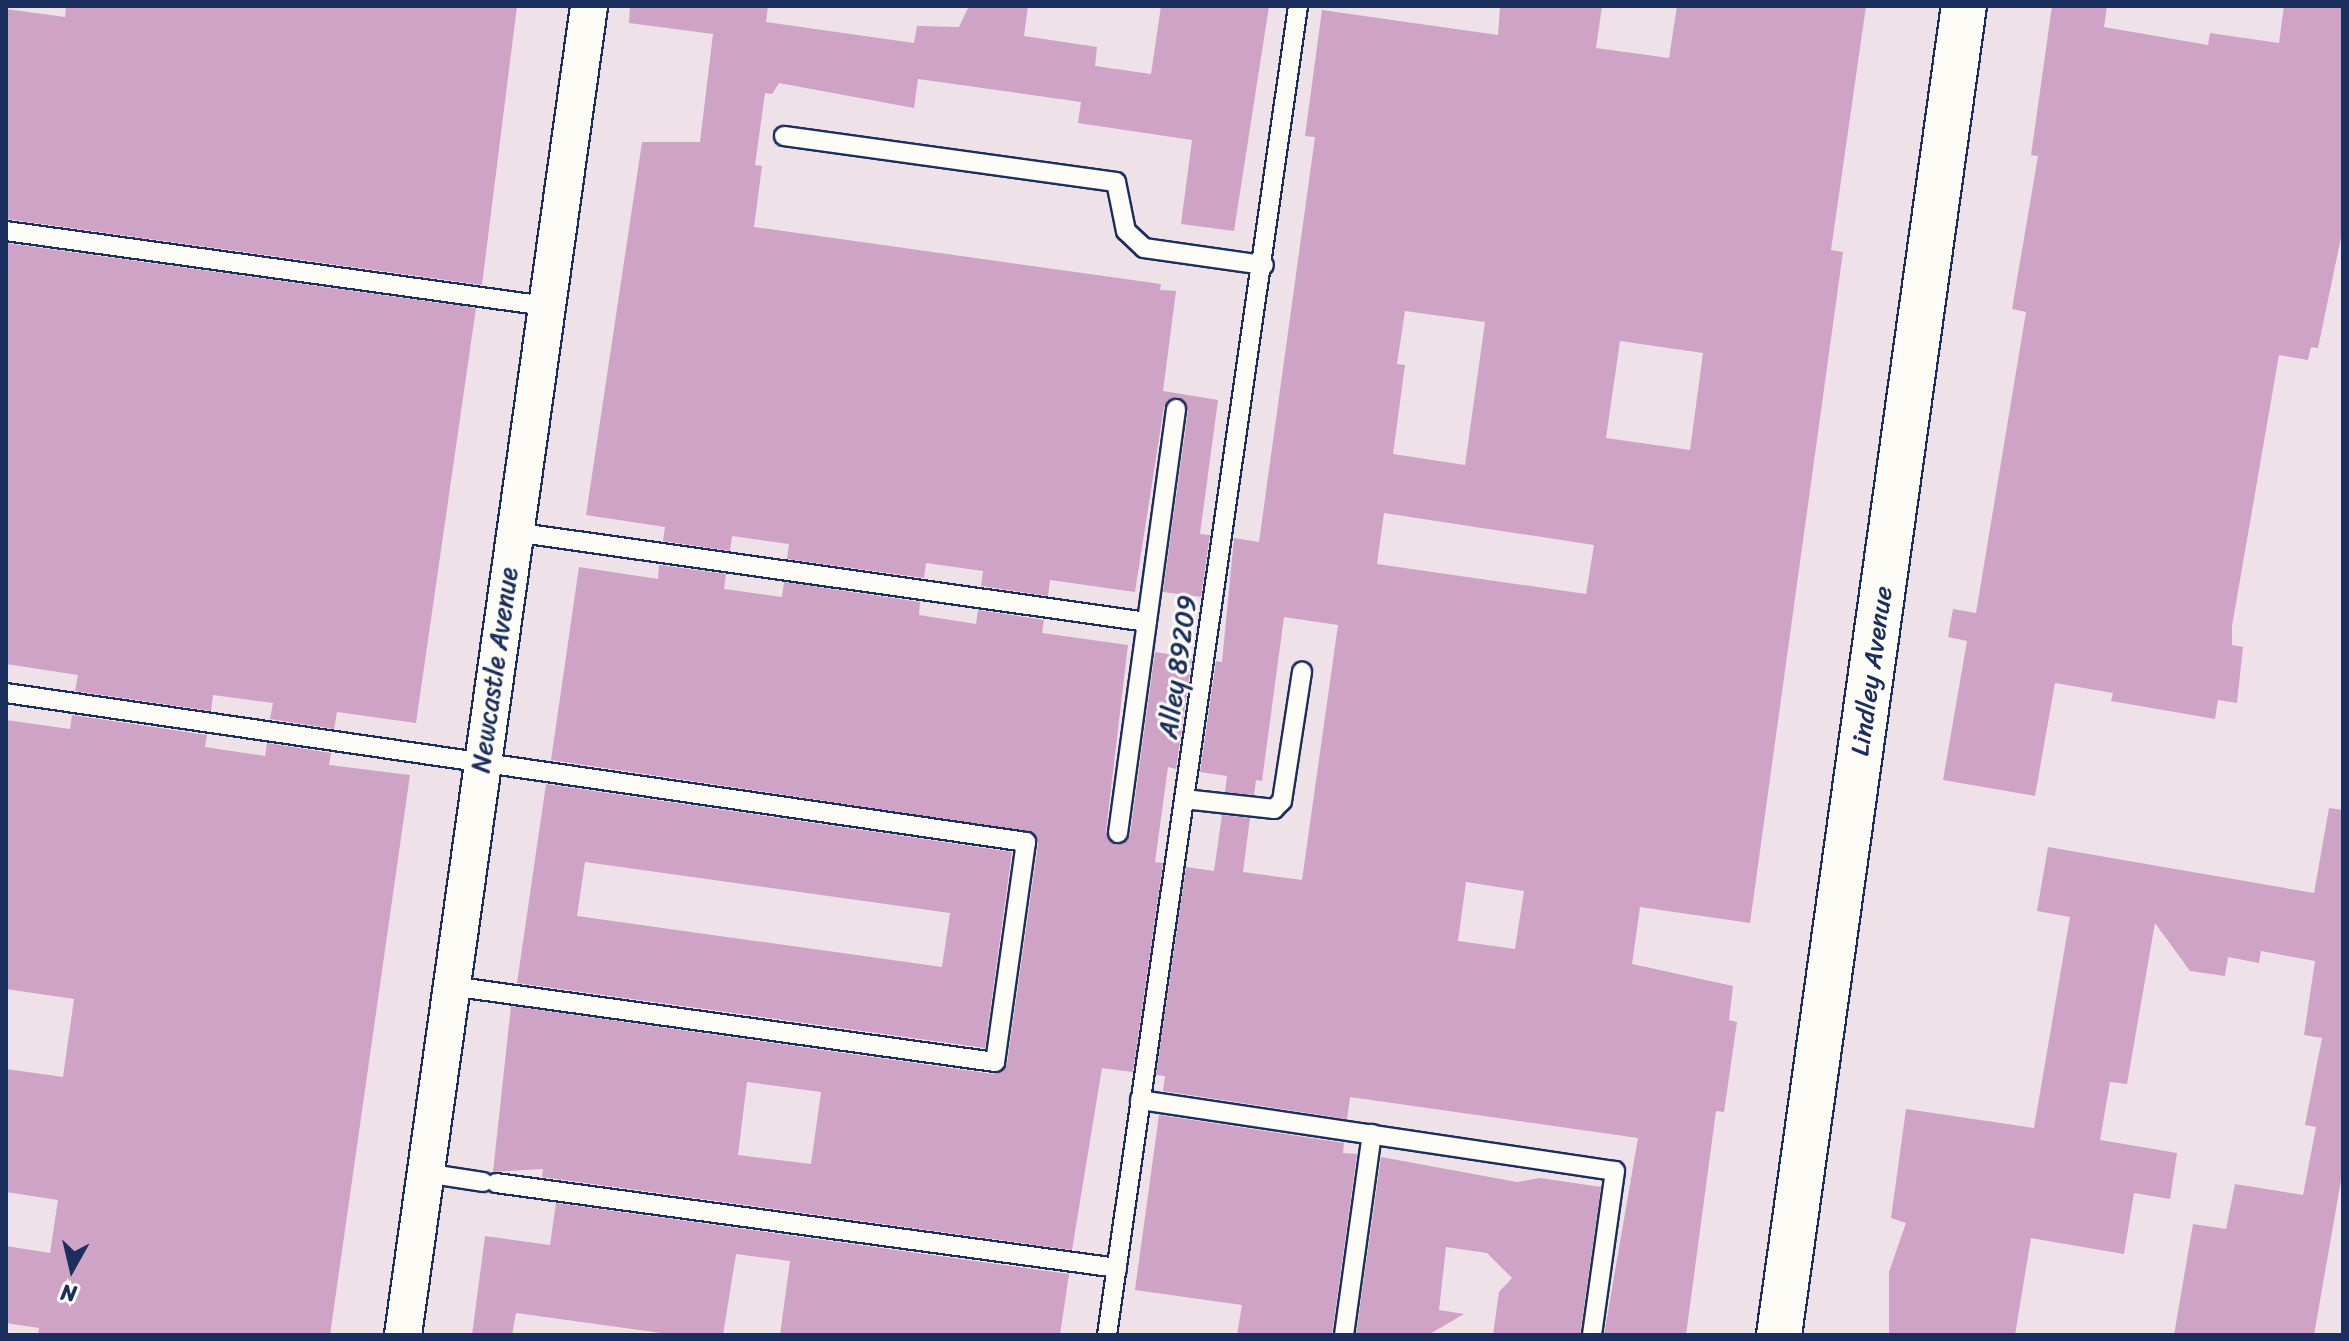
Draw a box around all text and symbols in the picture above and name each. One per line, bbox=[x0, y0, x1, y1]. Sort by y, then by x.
street label: Newcastle Avenue bbox=[465, 565, 525, 775]
street label: Lindley Avenue bbox=[1845, 584, 1899, 758]
street label: Alley 89209 bbox=[1153, 593, 1203, 741]
north arrow bbox=[32, 1229, 112, 1309]
text: N bbox=[58, 1273, 79, 1314]

